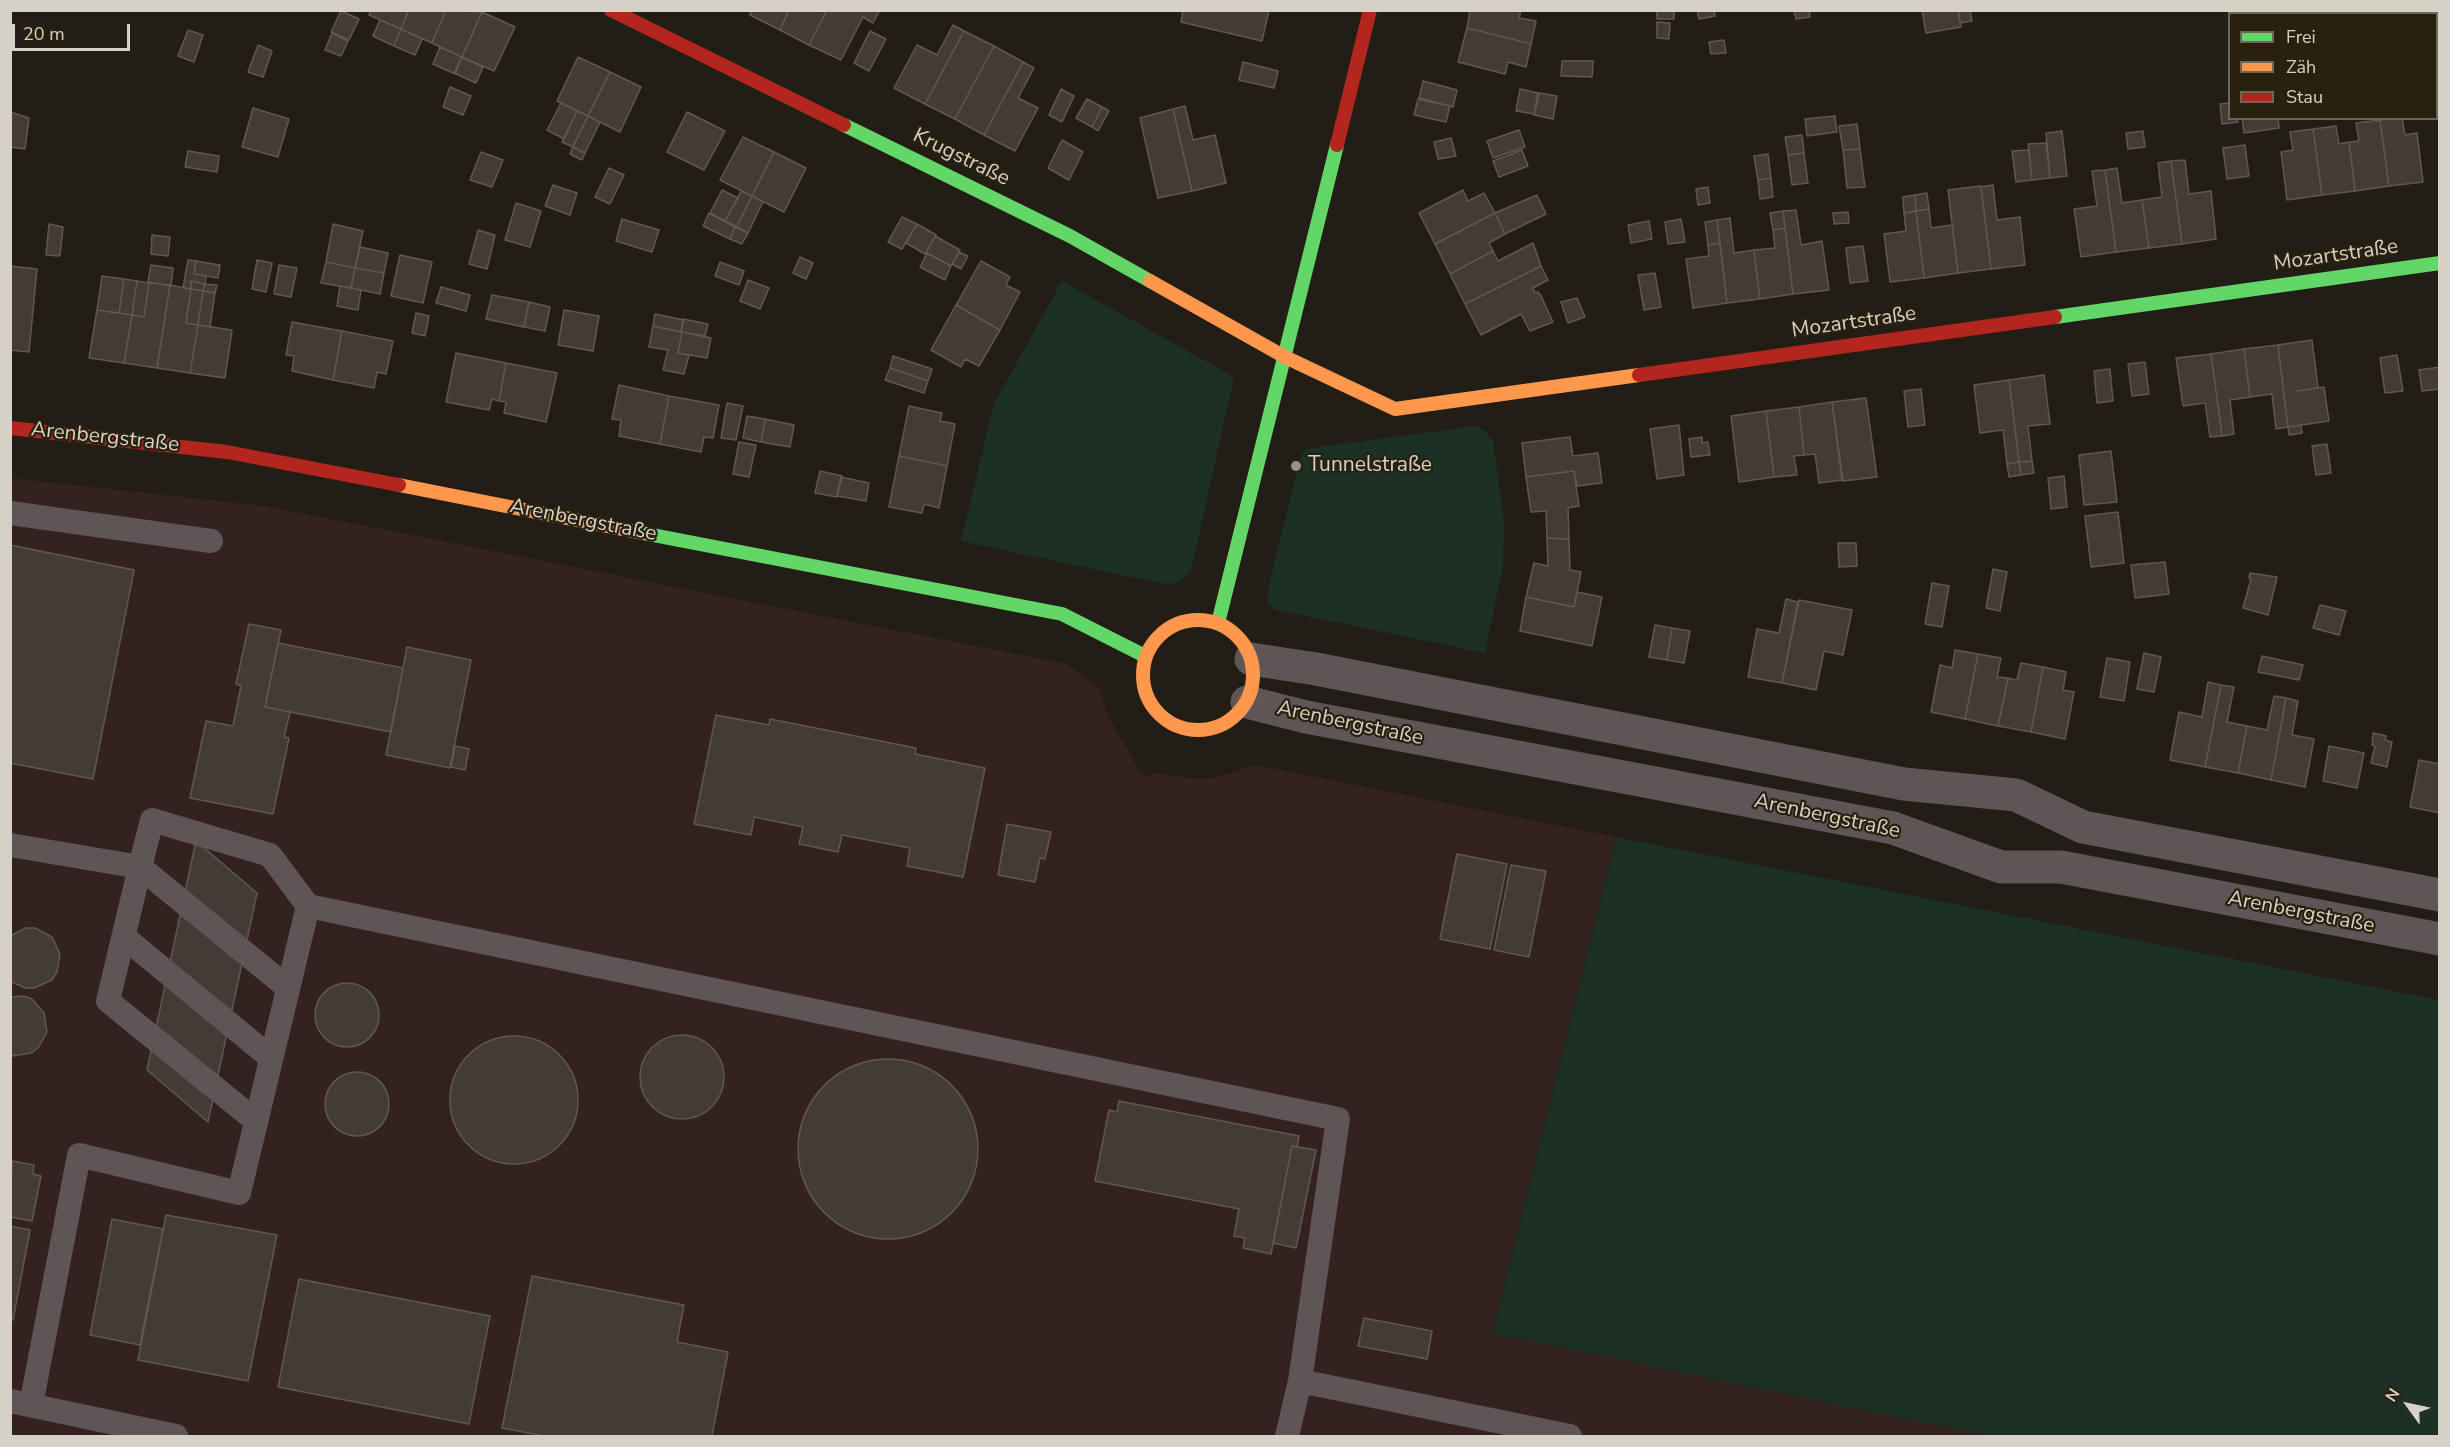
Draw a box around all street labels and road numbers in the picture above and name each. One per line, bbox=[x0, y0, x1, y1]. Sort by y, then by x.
street label: Krugstraße bbox=[908, 124, 1014, 192]
street label: Mozartstraße bbox=[2272, 235, 2400, 277]
street label: Mozartstraße bbox=[1790, 302, 1918, 344]
street label: Arenbergstraße bbox=[30, 418, 180, 458]
street label: Arenbergstraße bbox=[508, 494, 658, 548]
street label: Arenbergstraße bbox=[1275, 696, 1425, 752]
street label: Arenbergstraße bbox=[1752, 789, 1902, 845]
street label: Arenbergstraße bbox=[2226, 886, 2376, 940]

